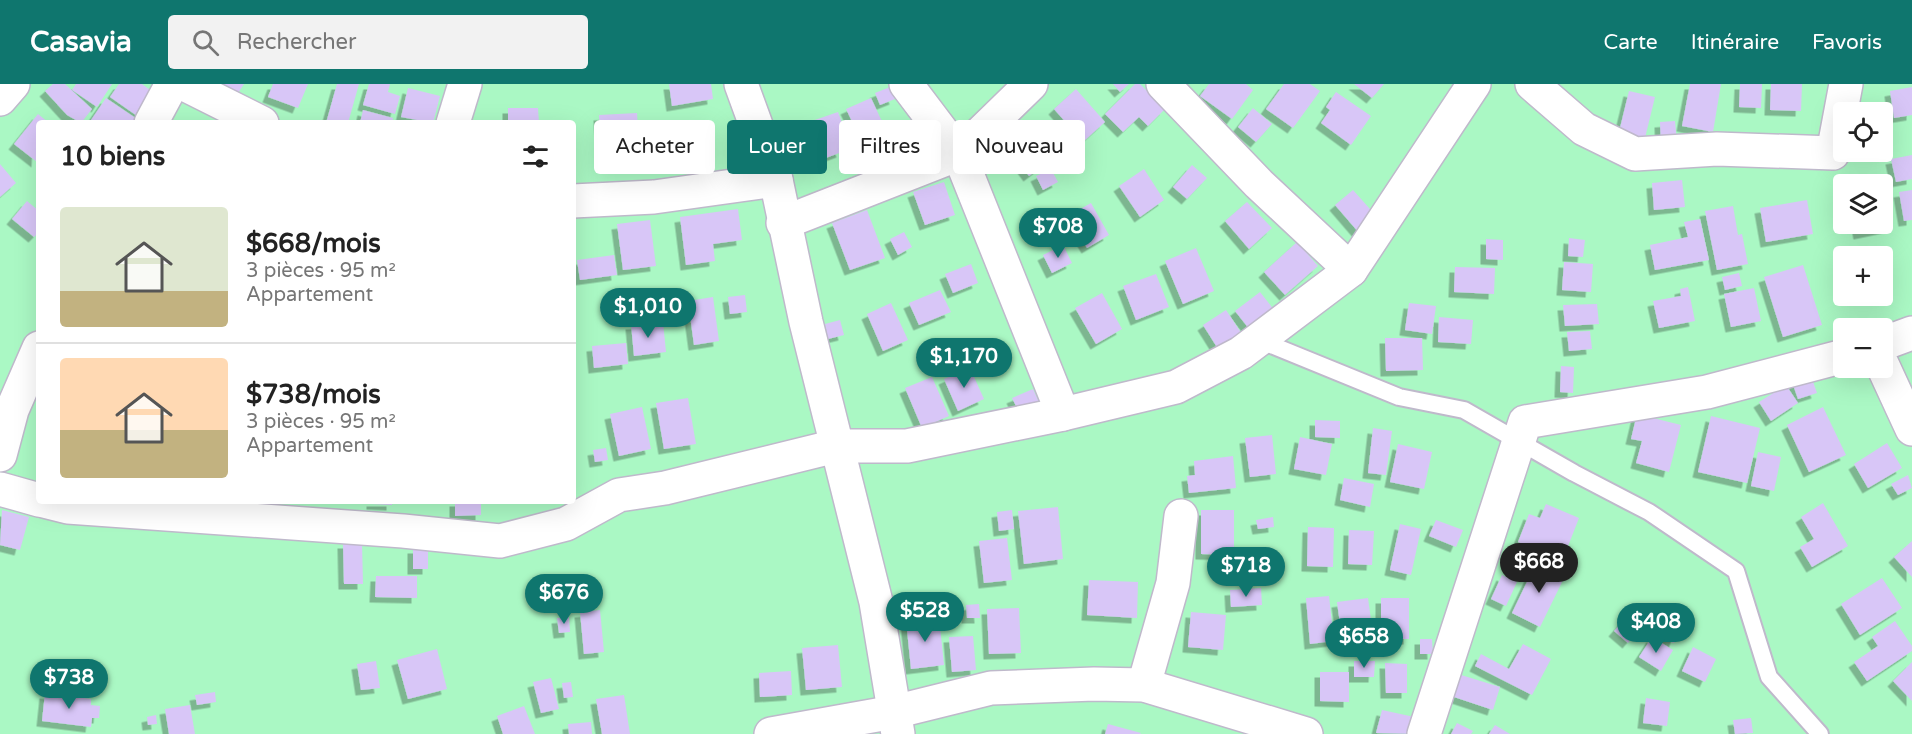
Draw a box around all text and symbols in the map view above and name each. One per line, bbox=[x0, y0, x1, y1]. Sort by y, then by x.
search box bbox=[168, 15, 588, 69]
text: Casavia bbox=[30, 25, 132, 59]
icon: search bbox=[189, 26, 222, 59]
text: Rechercher bbox=[237, 29, 356, 55]
text: Carte bbox=[1604, 30, 1658, 55]
text: Itinéraire bbox=[1691, 30, 1779, 55]
text: Favoris bbox=[1812, 30, 1882, 55]
map controls bbox=[1833, 102, 1893, 378]
button: locate bbox=[1833, 102, 1893, 162]
chip: Acheter bbox=[594, 120, 715, 174]
chip: Louer bbox=[727, 120, 827, 174]
chip: Filtres bbox=[839, 120, 941, 174]
chip: Nouveau bbox=[953, 120, 1085, 174]
icon: filters bbox=[519, 140, 552, 173]
text: 10 biens bbox=[60, 141, 165, 172]
button: layers bbox=[1833, 174, 1893, 234]
pin: $708 bbox=[1022, 208, 1094, 259]
text: $708 bbox=[1033, 215, 1083, 239]
text: $668/mois bbox=[246, 228, 381, 259]
icon: home bbox=[108, 231, 180, 303]
button: + bbox=[1833, 246, 1893, 306]
text: 3 pièces · 95 m² bbox=[246, 259, 396, 283]
text: Appartement bbox=[246, 283, 373, 307]
pin: $1,010 bbox=[599, 288, 697, 339]
text: $1,010 bbox=[614, 295, 682, 319]
button: − bbox=[1833, 318, 1893, 378]
pin: $1,170 bbox=[915, 338, 1013, 389]
text: $1,170 bbox=[930, 345, 998, 369]
text: $738/mois bbox=[246, 379, 381, 410]
icon: home bbox=[108, 382, 180, 454]
text: 3 pièces · 95 m² bbox=[246, 410, 396, 434]
text: Appartement bbox=[246, 434, 373, 458]
pin: $668 bbox=[1503, 543, 1575, 594]
pin: $718 bbox=[1210, 547, 1282, 598]
text: $668 bbox=[1514, 550, 1564, 574]
text: $718 bbox=[1221, 554, 1271, 578]
pin: $676 bbox=[528, 574, 600, 625]
text: $676 bbox=[539, 581, 589, 605]
pin: $528 bbox=[889, 592, 961, 643]
text: $528 bbox=[900, 599, 950, 623]
pin: $408 bbox=[1620, 603, 1692, 654]
text: $408 bbox=[1631, 610, 1681, 634]
pin: $658 bbox=[1328, 618, 1400, 669]
text: $658 bbox=[1339, 625, 1389, 649]
pin: $738 bbox=[33, 659, 105, 710]
text: $738 bbox=[44, 666, 94, 690]

